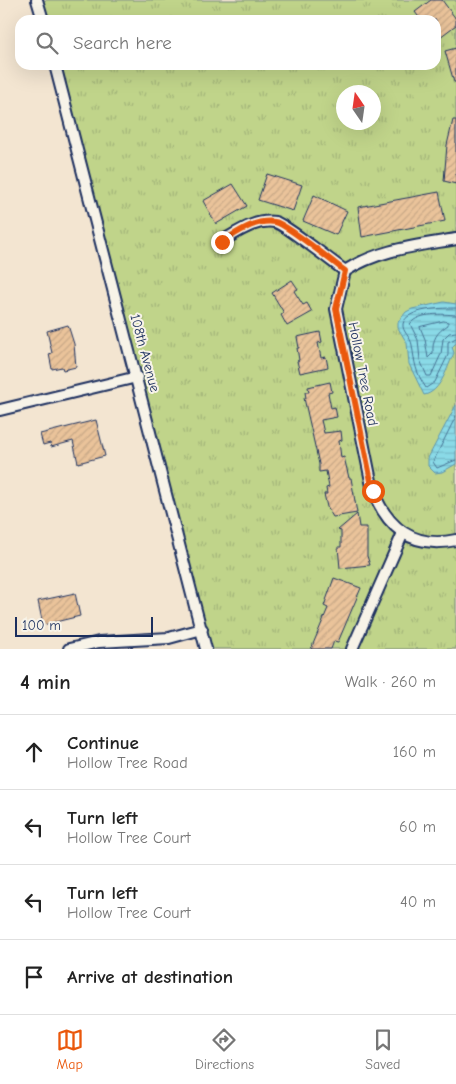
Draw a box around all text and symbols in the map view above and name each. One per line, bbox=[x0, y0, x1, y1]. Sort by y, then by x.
search box bbox=[15, 15, 441, 70]
icon: search bbox=[33, 29, 61, 57]
text: Search here bbox=[73, 32, 172, 54]
north arrow bbox=[336, 85, 381, 130]
route end bbox=[211, 231, 234, 254]
street label: 108th Avenue bbox=[126, 312, 164, 394]
street label: Hollow Tree Road bbox=[345, 321, 381, 427]
route start bbox=[362, 480, 385, 503]
scale bar bbox=[15, 614, 152, 637]
text: 100 m bbox=[22, 617, 61, 634]
text: 4 min bbox=[20, 670, 71, 694]
text: Walk · 260 m bbox=[345, 673, 436, 691]
text: Continue bbox=[67, 732, 139, 754]
icon: ahead bbox=[20, 738, 48, 766]
text: 160 m bbox=[393, 743, 436, 761]
text: Hollow Tree Road bbox=[67, 754, 188, 772]
text: Turn left bbox=[67, 807, 138, 829]
icon: left bbox=[20, 813, 48, 841]
text: 60 m bbox=[399, 818, 436, 836]
text: Hollow Tree Court bbox=[67, 829, 190, 847]
text: Turn left bbox=[67, 882, 138, 904]
icon: left bbox=[20, 888, 48, 916]
text: 40 m bbox=[400, 893, 436, 911]
text: Hollow Tree Court bbox=[67, 904, 190, 922]
icon: arrive bbox=[20, 963, 48, 991]
text: Arrive at destination bbox=[67, 966, 233, 988]
tab: Map bbox=[56, 1026, 84, 1073]
tab: Directions bbox=[195, 1026, 254, 1073]
tab: Saved bbox=[365, 1026, 400, 1073]

